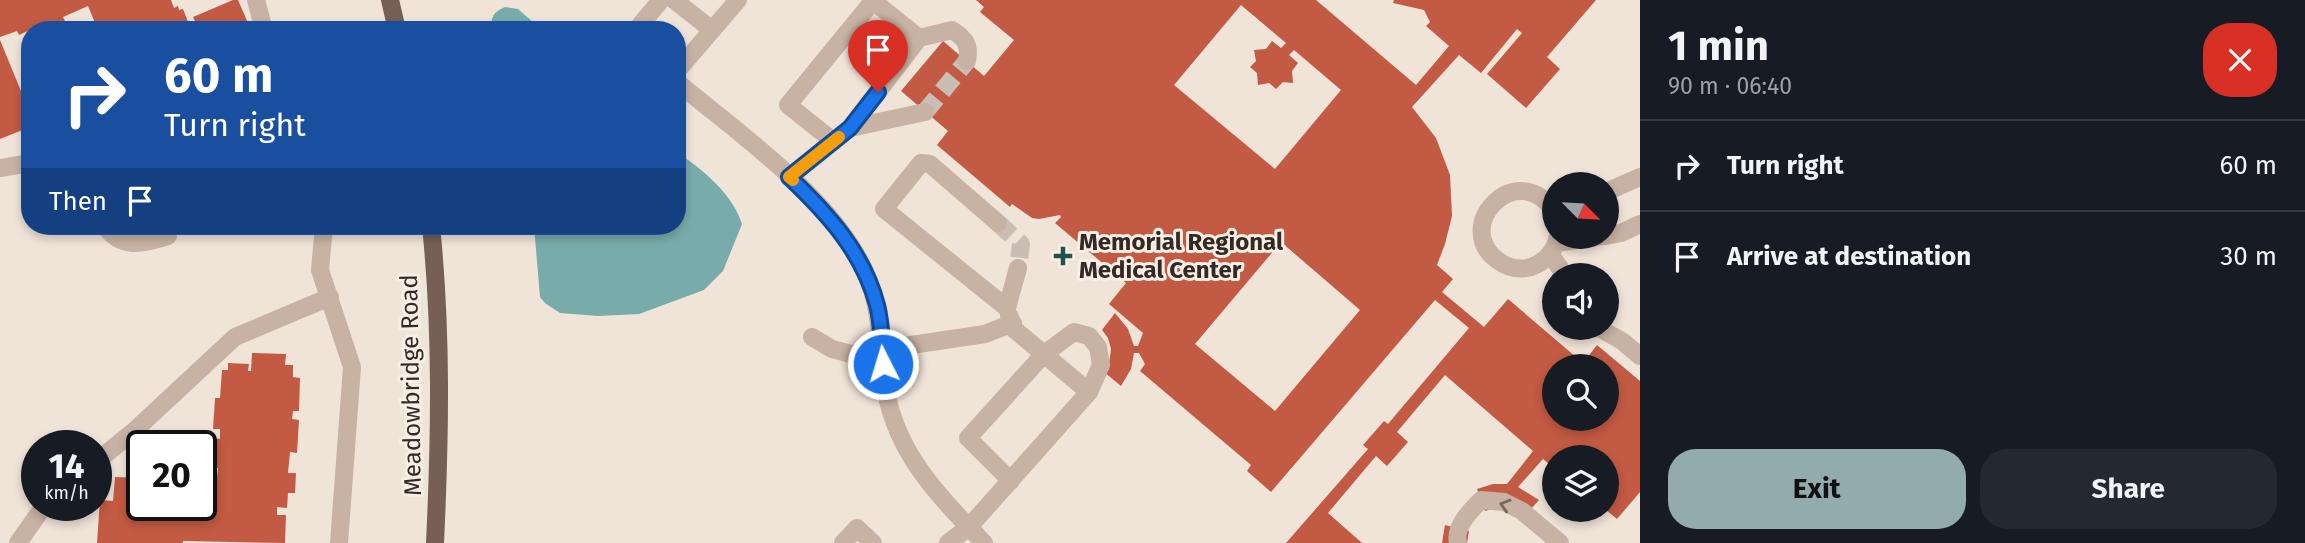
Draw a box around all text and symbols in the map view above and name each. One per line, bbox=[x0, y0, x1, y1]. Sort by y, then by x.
pin bbox=[848, 20, 908, 92]
text: 1 min bbox=[1668, 21, 1769, 71]
button: close bbox=[2203, 23, 2277, 97]
icon: arrive bbox=[859, 31, 897, 69]
text: 60 m bbox=[164, 46, 273, 105]
icon: right bbox=[49, 49, 140, 140]
text: 90 m · 06:40 bbox=[1668, 72, 1792, 100]
text: Turn right bbox=[164, 106, 306, 144]
icon: right bbox=[1668, 147, 1706, 185]
text: Turn right bbox=[1727, 150, 1844, 181]
text: 60 m bbox=[2219, 150, 2277, 181]
north arrow bbox=[1542, 172, 1619, 248]
map controls bbox=[1542, 172, 1619, 522]
icon: arrive bbox=[121, 182, 159, 220]
text: Then bbox=[49, 186, 107, 217]
place label: Memorial Regional Medical Center bbox=[1079, 228, 1284, 284]
icon: arrive bbox=[1668, 238, 1706, 276]
text: Arrive at destination bbox=[1727, 241, 1971, 272]
text: 30 m bbox=[2220, 241, 2277, 272]
marker: Memorial Regional Medical Center bbox=[1053, 246, 1073, 266]
button: sound bbox=[1542, 263, 1619, 340]
street label: Meadowbridge Road bbox=[395, 274, 427, 496]
position arrow bbox=[846, 327, 920, 401]
button: search bbox=[1542, 354, 1619, 431]
speed limit sign: 20 bbox=[126, 430, 217, 521]
text: 14 bbox=[48, 445, 85, 487]
button: layers bbox=[1542, 445, 1619, 522]
button: Exit bbox=[1668, 449, 1966, 529]
button: Share bbox=[1980, 449, 2277, 529]
text: km/h bbox=[44, 482, 89, 504]
one-way arrow bbox=[1499, 498, 1511, 513]

